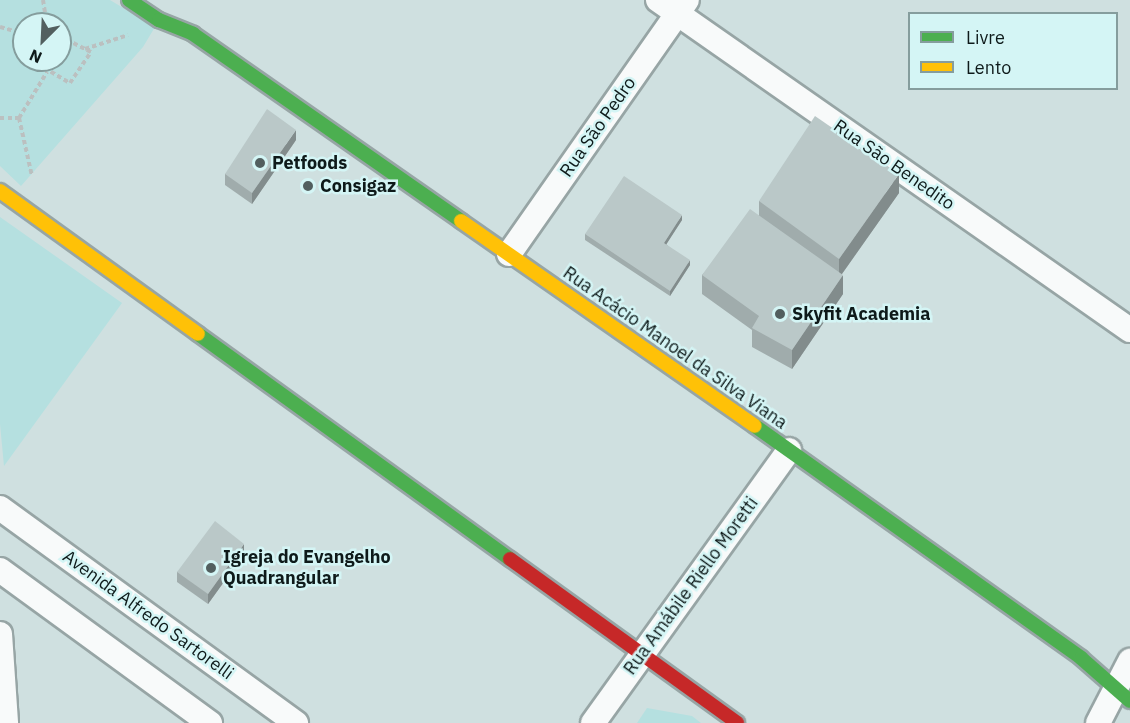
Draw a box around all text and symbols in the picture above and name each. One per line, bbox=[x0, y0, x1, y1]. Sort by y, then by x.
north arrow bbox=[12, 12, 72, 72]
legend bbox=[908, 12, 1118, 90]
text: Livre bbox=[966, 26, 1005, 49]
text: N bbox=[26, 45, 45, 68]
text: Lento bbox=[966, 56, 1011, 79]
street label: Rua São Pedro bbox=[555, 73, 641, 181]
street label: Rua São Benedito bbox=[829, 115, 959, 215]
place label: Petfoods bbox=[272, 152, 347, 174]
marker: Petfoods bbox=[253, 156, 267, 170]
place label: Consigaz bbox=[320, 175, 396, 197]
marker: Consigaz bbox=[301, 179, 315, 193]
street label: Rua Acácio Manoel da Silva Viana bbox=[559, 262, 791, 434]
place label: Skyfit Academia bbox=[792, 303, 930, 325]
marker: Skyfit Academia bbox=[773, 307, 787, 321]
street label: Rua Amábile Riello Moretti bbox=[619, 493, 763, 679]
street label: Avenida Alfredo Sartorelli bbox=[58, 546, 238, 684]
place label: Igreja do Evangelho Quadrangular bbox=[223, 547, 391, 590]
marker: Igreja do Evangelho Quadrangular bbox=[204, 561, 218, 575]

